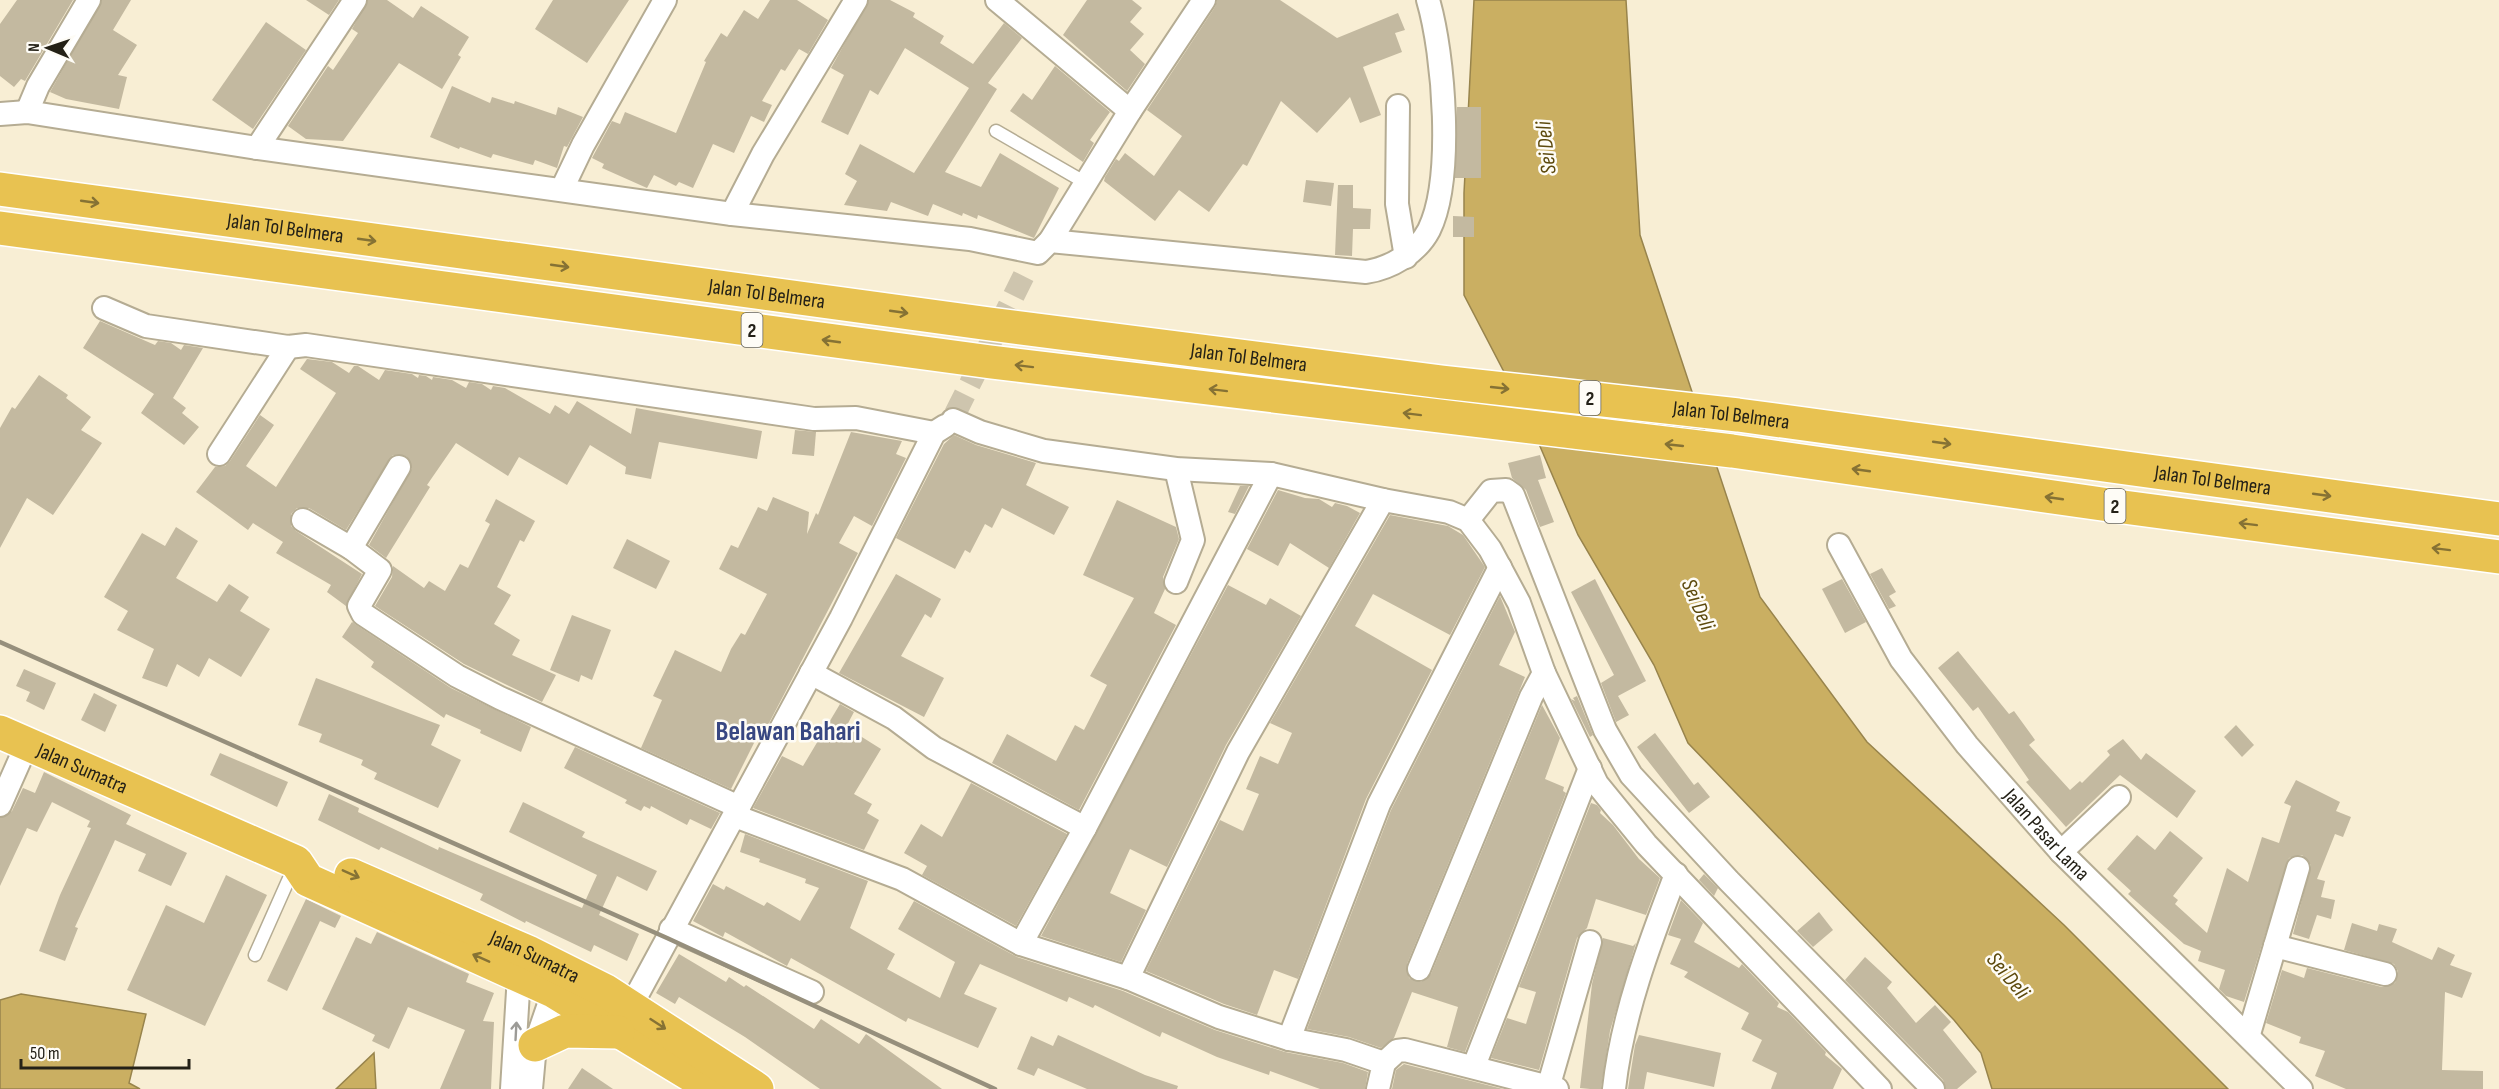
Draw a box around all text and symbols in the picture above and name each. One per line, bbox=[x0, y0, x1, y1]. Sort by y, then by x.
north arrow bbox=[18, 18, 78, 78]
text: N bbox=[25, 43, 44, 52]
water label: Sei Deli bbox=[1530, 119, 1563, 176]
one-way arrow bbox=[80, 197, 100, 208]
street label: Jalan Tol Belmera bbox=[224, 208, 345, 249]
one-way arrow bbox=[356, 234, 376, 245]
one-way arrow bbox=[550, 260, 569, 271]
street label: Jalan Tol Belmera bbox=[706, 274, 827, 314]
one-way arrow bbox=[889, 306, 908, 317]
road number: 2 bbox=[742, 313, 762, 347]
one-way arrow bbox=[822, 335, 842, 346]
street label: Jalan Tol Belmera bbox=[1188, 338, 1308, 378]
one-way arrow bbox=[1015, 361, 1035, 372]
road number: 2 bbox=[1580, 381, 1600, 415]
one-way arrow bbox=[1490, 383, 1510, 394]
one-way arrow bbox=[1209, 385, 1228, 396]
street label: Jalan Tol Belmera bbox=[1671, 396, 1791, 435]
one-way arrow bbox=[1402, 409, 1422, 420]
one-way arrow bbox=[1931, 438, 1951, 449]
one-way arrow bbox=[1665, 439, 1684, 450]
street label: Jalan Tol Belmera bbox=[2152, 460, 2273, 501]
one-way arrow bbox=[1852, 464, 1872, 475]
road number: 2 bbox=[2104, 489, 2126, 523]
one-way arrow bbox=[2312, 490, 2332, 501]
one-way arrow bbox=[2045, 492, 2065, 503]
one-way arrow bbox=[2238, 518, 2258, 529]
one-way arrow bbox=[2432, 543, 2451, 554]
water label: Sei Deli bbox=[1675, 575, 1721, 635]
district label: Belawan Bahari bbox=[716, 716, 860, 748]
street label: Jalan Sumatra bbox=[32, 737, 131, 799]
street label: Jalan Pasar Lama bbox=[1997, 783, 2095, 886]
one-way arrow bbox=[342, 870, 360, 881]
street label: Jalan Sumatra bbox=[485, 925, 584, 989]
water label: Sei Deli bbox=[1980, 947, 2036, 1006]
one-way arrow bbox=[472, 951, 490, 963]
one-way arrow bbox=[649, 1018, 666, 1030]
one-way arrow bbox=[511, 1021, 522, 1041]
scale bar bbox=[21, 1032, 189, 1070]
text: 50 m bbox=[30, 1043, 60, 1064]

